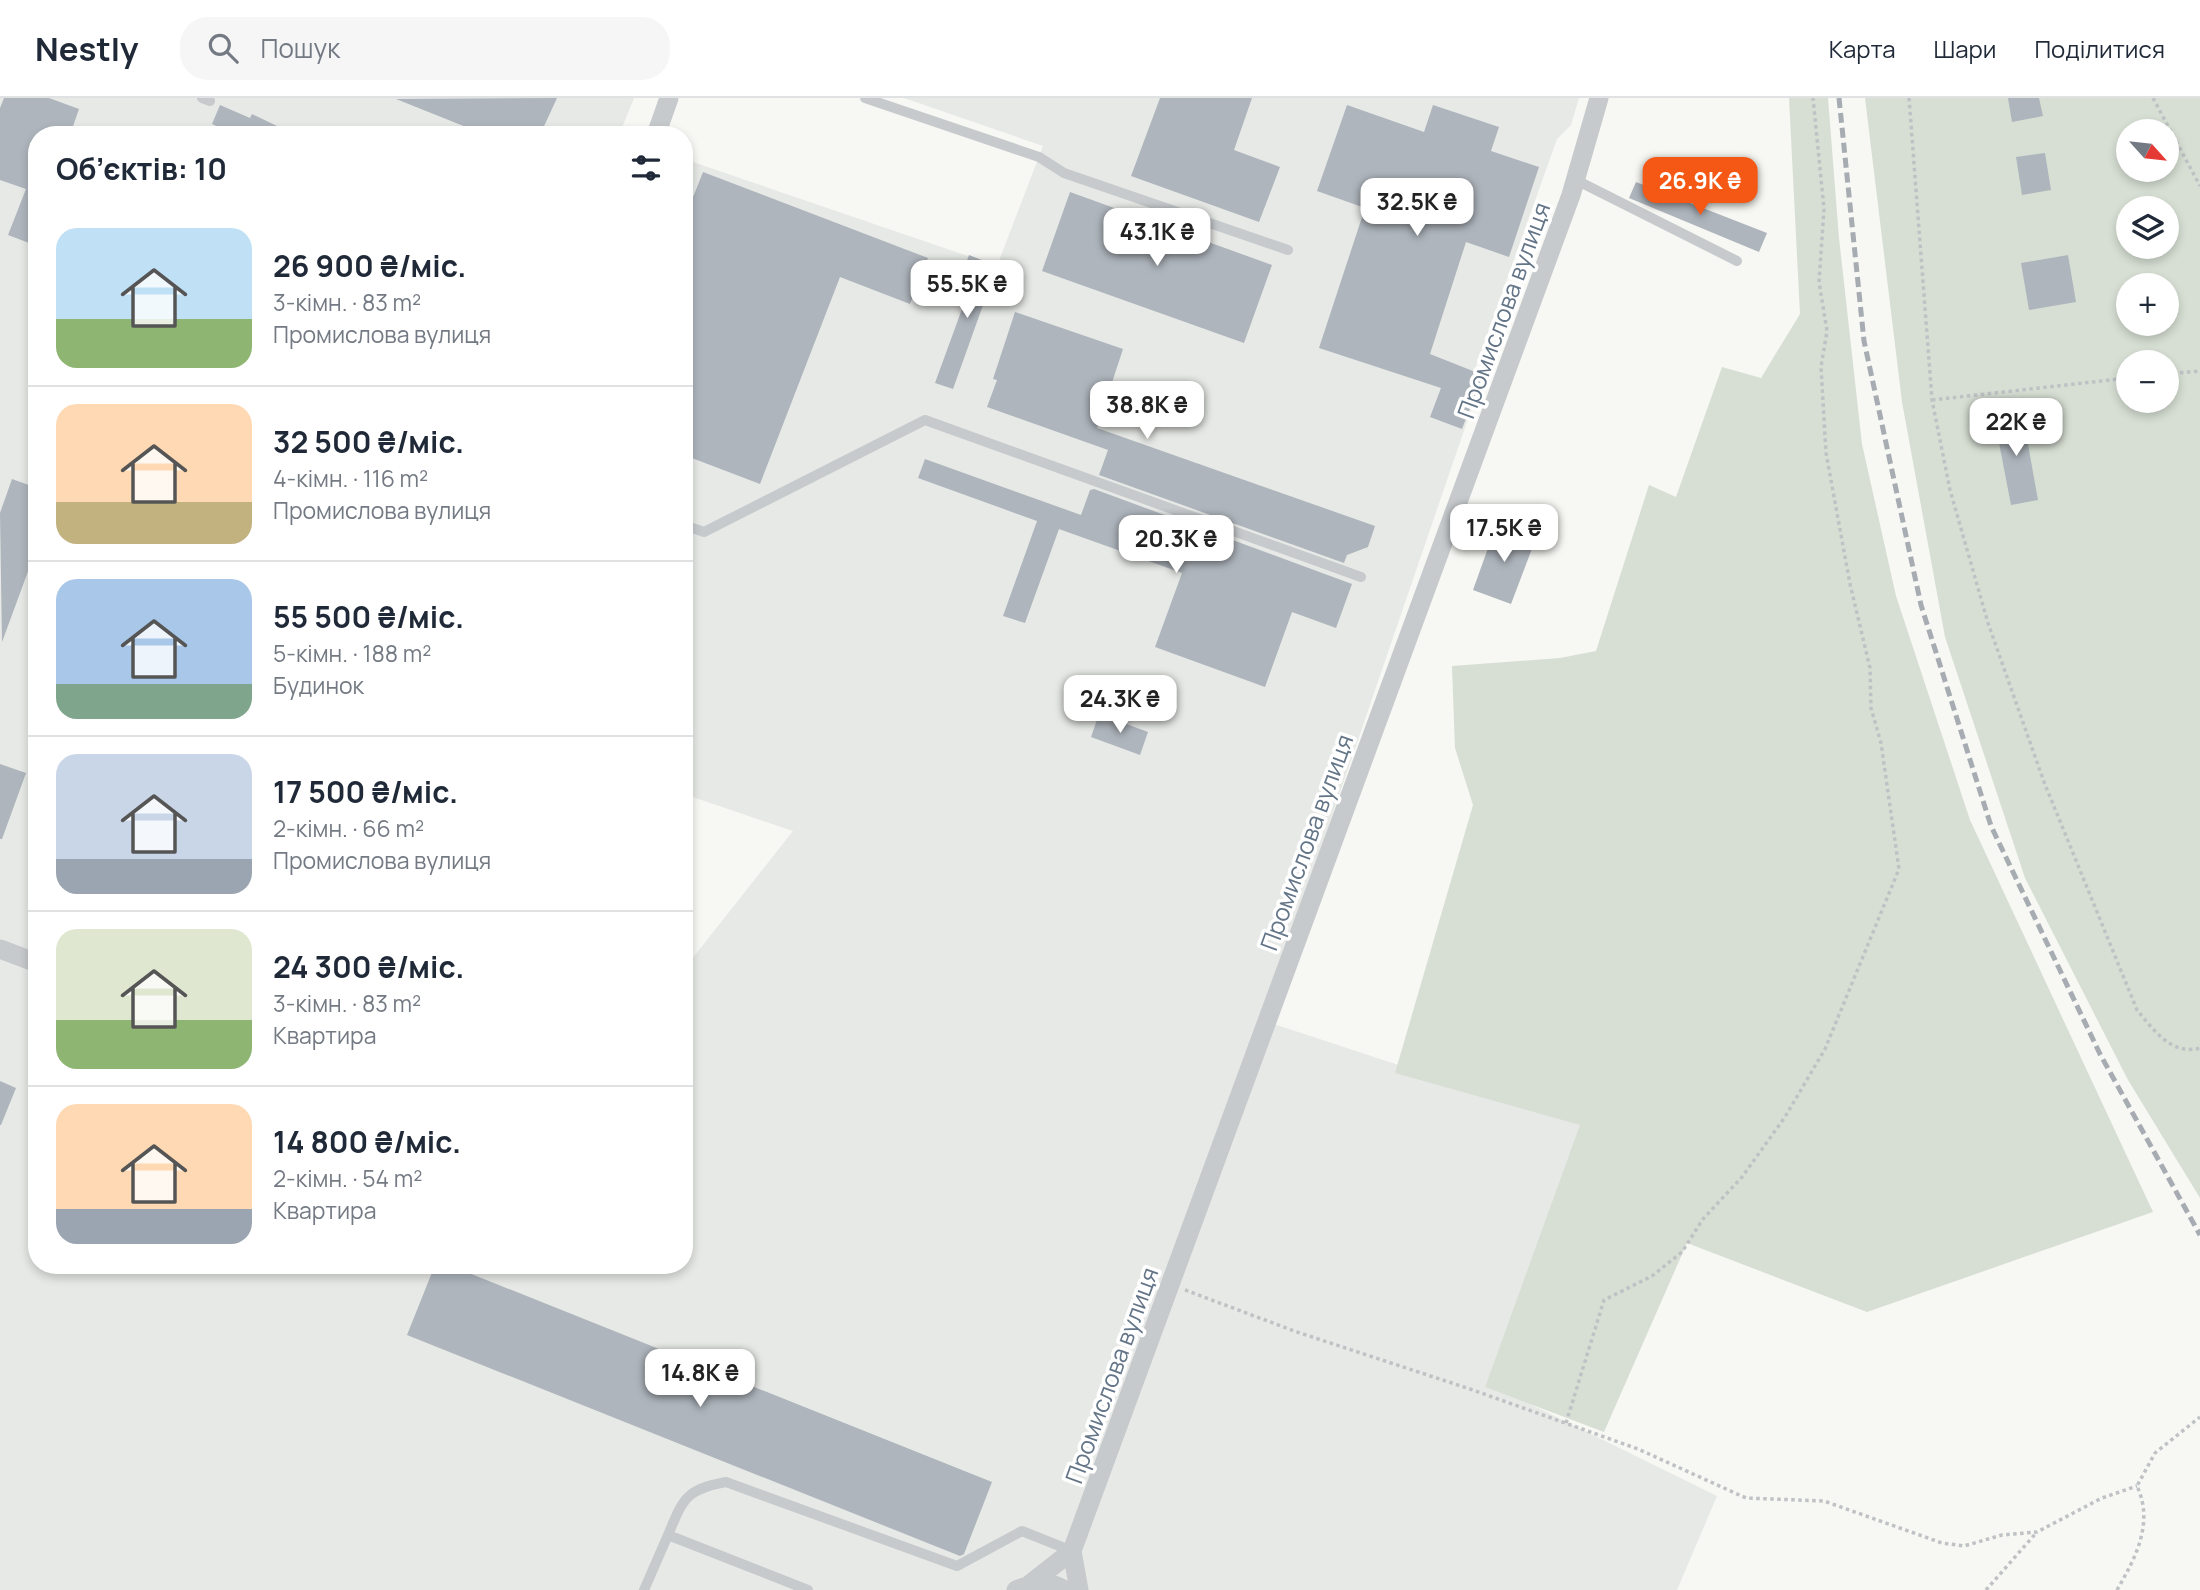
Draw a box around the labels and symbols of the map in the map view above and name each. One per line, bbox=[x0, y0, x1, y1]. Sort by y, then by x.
north arrow bbox=[2116, 119, 2179, 182]
pin: 26.9K ₴ bbox=[1635, 158, 1765, 217]
pin: 32.5K ₴ bbox=[1352, 178, 1482, 238]
street label: Промислова вулиця bbox=[1449, 197, 1557, 423]
pin: 43.1K ₴ bbox=[1092, 208, 1222, 268]
pin: 55.5K ₴ bbox=[902, 260, 1032, 320]
pin: 38.8K ₴ bbox=[1082, 382, 1212, 441]
pin: 22K ₴ bbox=[1967, 398, 2065, 458]
pin: 17.5K ₴ bbox=[1439, 504, 1569, 564]
pin: 20.3K ₴ bbox=[1111, 516, 1241, 575]
pin: 24.3K ₴ bbox=[1055, 676, 1185, 735]
street label: Промислова вулиця bbox=[1252, 729, 1360, 955]
street label: Промислова вулиця bbox=[1057, 1262, 1165, 1488]
pin: 14.8K ₴ bbox=[635, 1350, 765, 1409]

